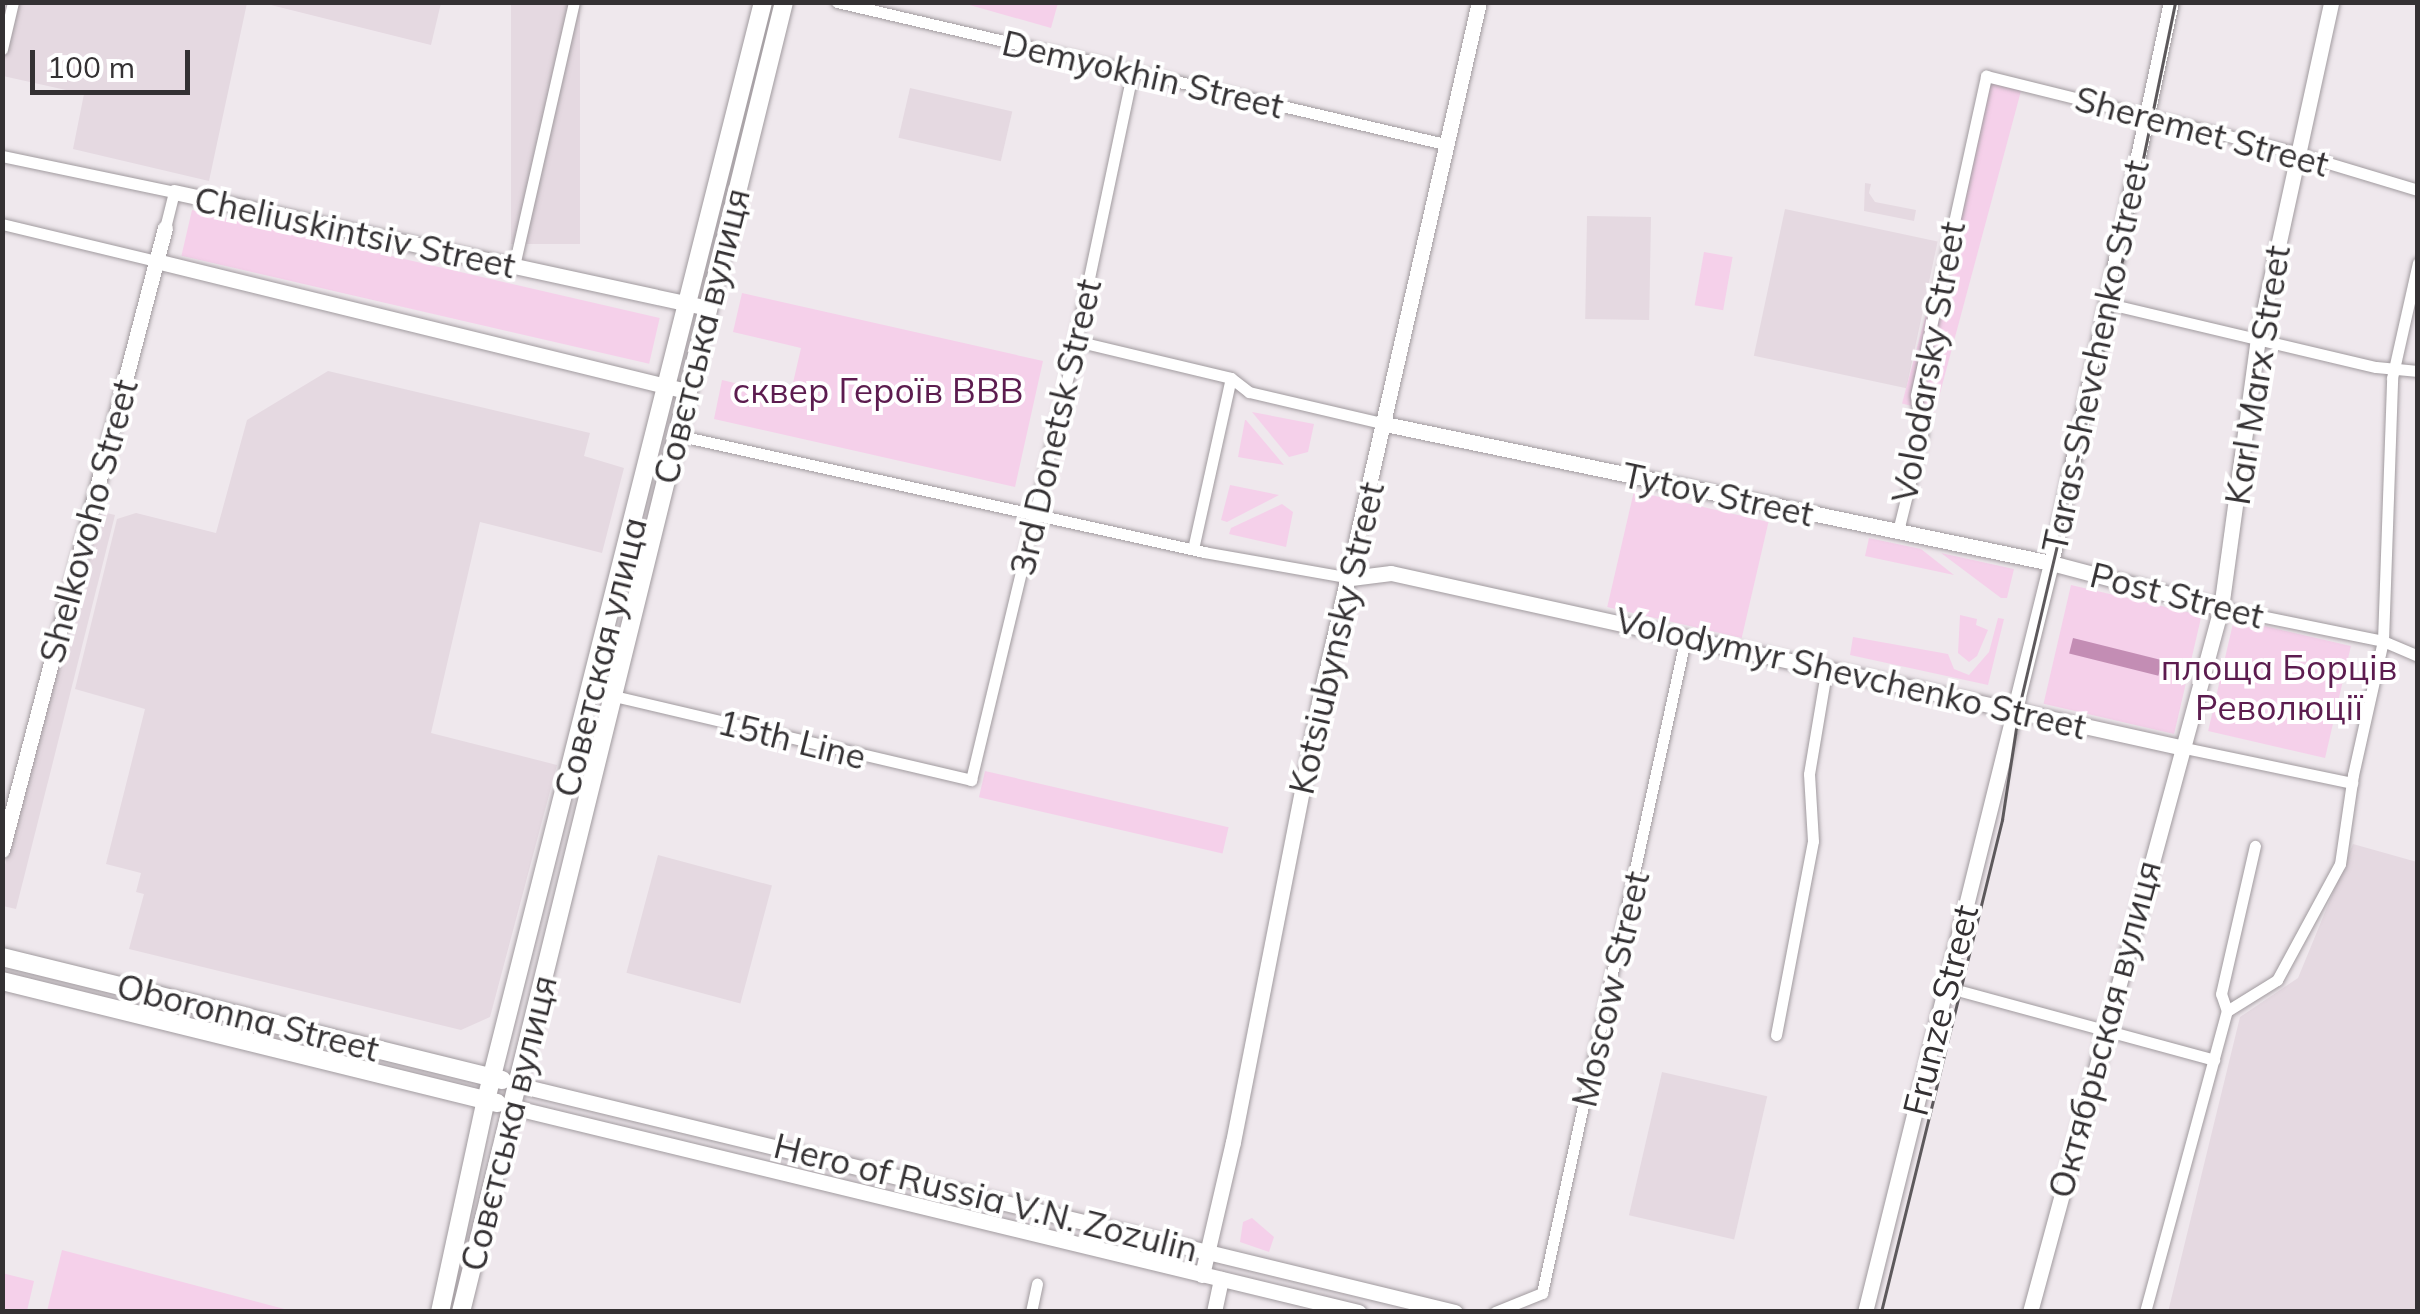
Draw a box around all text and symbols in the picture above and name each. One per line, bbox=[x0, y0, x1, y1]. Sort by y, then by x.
street label: Demyokhin Street bbox=[998, 21, 1288, 127]
scale bar bbox=[35, 30, 195, 92]
text: 100 m bbox=[47, 48, 135, 86]
street label: Sheremet Street bbox=[2071, 77, 2333, 185]
street label: Taras Shevchenko Street bbox=[2033, 156, 2157, 556]
street label: Cheliuskintsiv Street bbox=[191, 177, 519, 287]
street label: Совєтська вулиця bbox=[644, 184, 758, 488]
street label: Volodarsky Street bbox=[1883, 218, 1973, 506]
street label: Karl Marx Street bbox=[2216, 242, 2298, 508]
street label: 3rd Donetsk Street bbox=[1000, 275, 1110, 579]
park label: сквер Героїв ВВВ bbox=[733, 369, 1023, 411]
street label: Shelkovoho Street bbox=[30, 375, 146, 667]
street label: Tytov Street bbox=[1619, 453, 1817, 535]
street label: Kotsiubynsky Street bbox=[1280, 478, 1392, 798]
street label: Советская улица bbox=[545, 513, 655, 801]
street label: Post Street bbox=[2086, 553, 2268, 637]
street label: Volodymyr Shevchenko Street bbox=[1612, 598, 2090, 748]
park label: площа Борців Революції bbox=[2161, 646, 2397, 728]
street label: 15th Line bbox=[714, 700, 870, 778]
street label: Октябрьская вулиця bbox=[2039, 856, 2169, 1202]
street label: Moscow Street bbox=[1562, 867, 1658, 1111]
street label: Frunze Street bbox=[1894, 900, 1986, 1120]
street label: Oboronna Street bbox=[113, 964, 383, 1070]
street label: Совєтська вулиця bbox=[451, 971, 565, 1275]
street label: Hero of Russia V.N. Zozulin bbox=[770, 1124, 1202, 1270]

